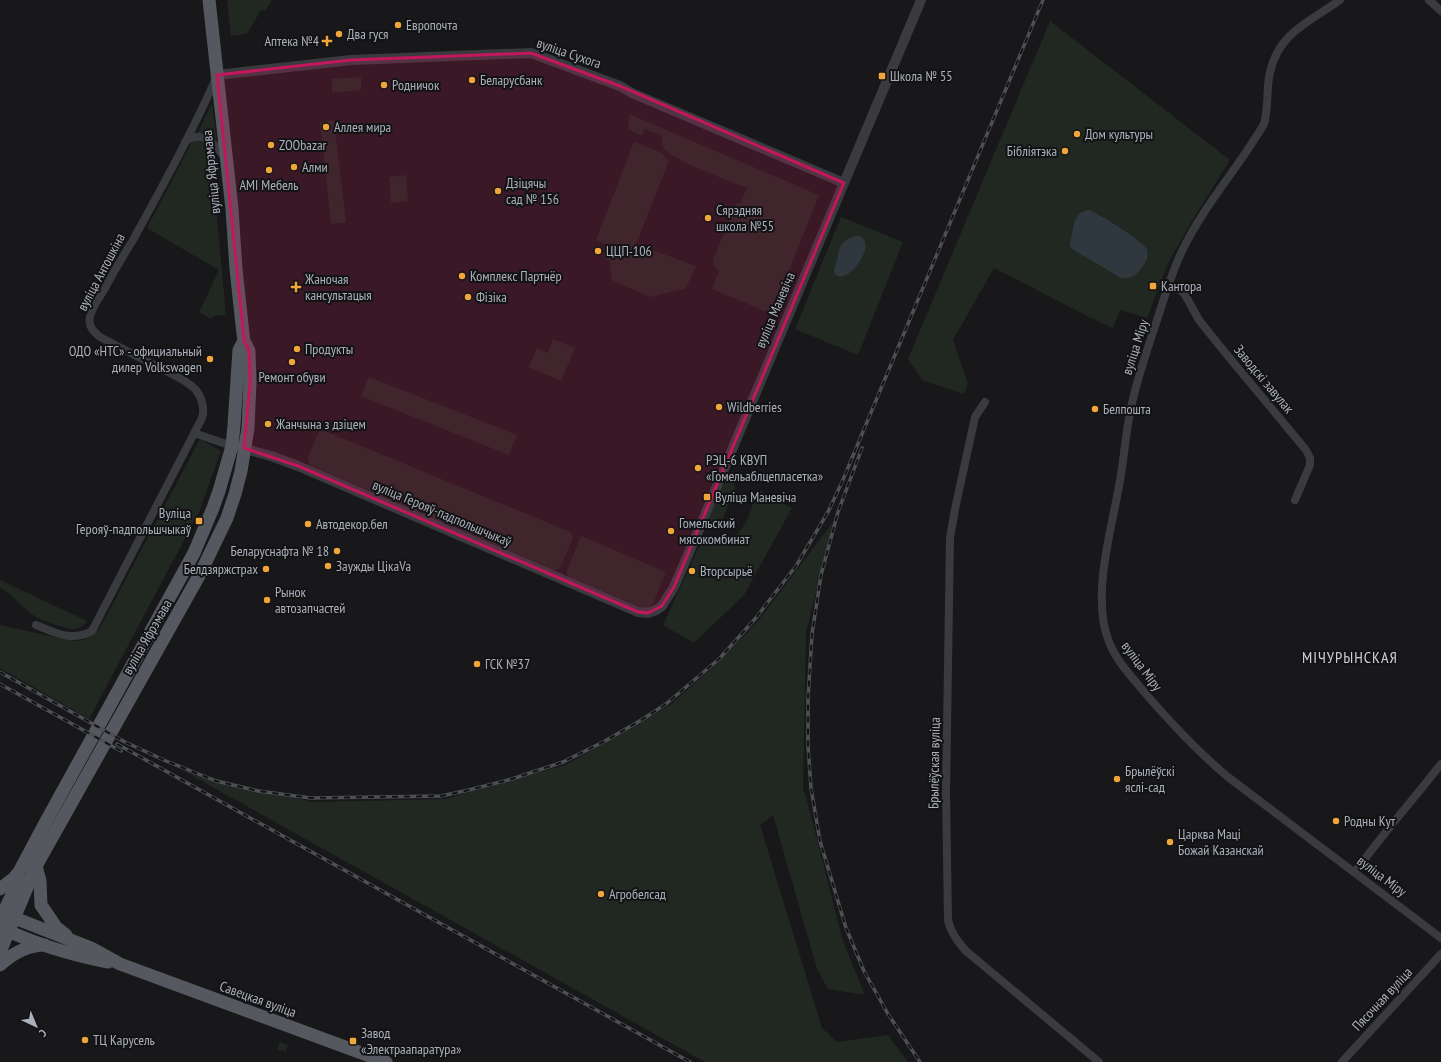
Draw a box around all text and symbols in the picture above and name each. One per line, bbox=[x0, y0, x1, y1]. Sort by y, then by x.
place label: Европочта bbox=[406, 16, 457, 34]
marker: Европочта bbox=[393, 20, 403, 30]
place label: Два гуся bbox=[347, 25, 389, 43]
marker: Два гуся bbox=[334, 29, 344, 39]
place label: Аптека №4 bbox=[264, 32, 320, 50]
street label: вуліца Сухога bbox=[534, 34, 604, 72]
marker: Аптека №4 bbox=[322, 36, 332, 46]
place label: Школа № 55 bbox=[890, 67, 953, 85]
place label: Беларусбанк bbox=[480, 71, 543, 89]
marker: Школа № 55 bbox=[877, 71, 887, 81]
marker: Беларусбанк bbox=[467, 75, 477, 85]
place label: Родничок bbox=[392, 76, 440, 94]
marker: Родничок bbox=[379, 80, 389, 90]
place label: Аллея мира bbox=[334, 118, 391, 136]
marker: Аллея мира bbox=[321, 122, 331, 132]
place label: Дом культуры bbox=[1085, 125, 1153, 143]
street label: вуліца Яфрэмава bbox=[198, 129, 224, 215]
marker: Дом культуры bbox=[1072, 129, 1082, 139]
place label: ZOObazar bbox=[279, 136, 327, 154]
marker: ZOObazar bbox=[266, 140, 276, 150]
place label: Бібліятэка bbox=[1007, 142, 1057, 160]
marker: Бібліятэка bbox=[1060, 146, 1070, 156]
place label: Алми bbox=[302, 158, 328, 176]
marker: Алми bbox=[289, 162, 299, 172]
marker: AMI Мебель bbox=[264, 165, 274, 175]
place label: Дзіцячы сад № 156 bbox=[506, 174, 559, 208]
place label: AMI Мебель bbox=[239, 176, 299, 194]
marker: Дзіцячы сад № 156 bbox=[493, 186, 503, 196]
place label: Сярэдняя школа №55 bbox=[716, 201, 774, 235]
marker: Сярэдняя школа №55 bbox=[703, 213, 713, 223]
street label: вуліца Антошкіна bbox=[73, 230, 129, 314]
place label: ЦЦП-106 bbox=[606, 242, 652, 260]
marker: ЦЦП-106 bbox=[593, 246, 603, 256]
place label: Комплекс Партнёр bbox=[470, 267, 562, 285]
street label: вуліца Маневіча bbox=[751, 269, 799, 351]
place label: Жаночая кансультацыя bbox=[304, 270, 372, 304]
marker: Комплекс Партнёр bbox=[457, 271, 467, 281]
place label: Кантора bbox=[1161, 277, 1202, 295]
marker: Жаночая кансультацыя bbox=[290, 281, 302, 293]
marker: Кантора bbox=[1148, 281, 1158, 291]
place label: Фізіка bbox=[476, 288, 507, 306]
marker: Фізіка bbox=[463, 292, 473, 302]
street label: вуліца Міру bbox=[1118, 316, 1153, 377]
place label: Продукты bbox=[305, 340, 353, 358]
street label: Заводскі завулак bbox=[1230, 341, 1298, 417]
place label: ОДО «НТС» - официальный дилер Volkswagen bbox=[69, 342, 202, 376]
marker: Продукты bbox=[292, 344, 302, 354]
marker: ОДО «НТС» - официальный дилер Volkswagen bbox=[205, 354, 215, 364]
marker: Ремонт обуви bbox=[287, 357, 297, 367]
place label: Ремонт обуви bbox=[258, 368, 326, 386]
place label: Wildberries bbox=[727, 398, 782, 416]
place label: Белпошта bbox=[1103, 400, 1151, 418]
marker: Wildberries bbox=[714, 402, 724, 412]
marker: Белпошта bbox=[1090, 404, 1100, 414]
place label: Жанчына з дзіцем bbox=[275, 415, 366, 433]
marker: Жанчына з дзіцем bbox=[263, 419, 273, 429]
place label: РЭЦ-6 КВУП «Гомельаблцепласетка» bbox=[706, 451, 823, 485]
marker: РЭЦ-6 КВУП «Гомельаблцепласетка» bbox=[693, 463, 703, 473]
street label: вуліца Герояў-падпольшчыкаў bbox=[370, 476, 515, 551]
place label: Вуліца Маневіча bbox=[715, 488, 796, 506]
marker: Вуліца Маневіча bbox=[702, 492, 712, 502]
place label: Вуліца Герояў-падпольшчыкаў bbox=[76, 504, 192, 538]
place label: Гомельский мясокомбинат bbox=[679, 514, 750, 548]
place label: Автодекор.бел bbox=[316, 515, 388, 533]
marker: Вуліца Герояў-падпольшчыкаў bbox=[194, 516, 204, 526]
marker: Автодекор.бел bbox=[303, 519, 313, 529]
marker: Гомельский мясокомбинат bbox=[666, 526, 676, 536]
place label: Беларуснафта № 18 bbox=[230, 542, 329, 560]
marker: Беларуснафта № 18 bbox=[332, 546, 342, 556]
place label: Заужды ЦікаVа bbox=[336, 557, 411, 575]
place label: Белдзяржстрах bbox=[184, 560, 258, 578]
marker: Заужды ЦікаVа bbox=[323, 561, 333, 571]
place label: Вторсырьё bbox=[700, 562, 753, 580]
marker: Белдзяржстрах bbox=[261, 564, 271, 574]
marker: Вторсырьё bbox=[687, 566, 697, 576]
place label: Рынок автозапчастей bbox=[275, 583, 345, 617]
marker: Рынок автозапчастей bbox=[262, 595, 272, 605]
street label: вуліца Яфрэмава bbox=[118, 596, 176, 678]
street label: вуліца Міру bbox=[1118, 638, 1167, 695]
district label: МІЧУРЫНСКАЯ bbox=[1302, 647, 1398, 667]
place label: ГСК №37 bbox=[485, 655, 530, 673]
marker: ГСК №37 bbox=[472, 659, 482, 669]
street label: Брылёўская вуліца bbox=[924, 717, 944, 809]
place label: Брылёўскі яслі-сад bbox=[1125, 762, 1175, 796]
marker: Брылёўскі яслі-сад bbox=[1112, 774, 1122, 784]
place label: Родны Кут bbox=[1344, 812, 1396, 830]
marker: Родны Кут bbox=[1331, 816, 1341, 826]
place label: Царква Маці Божай Казанскай bbox=[1178, 825, 1264, 859]
marker: Царква Маці Божай Казанскай bbox=[1165, 837, 1175, 847]
street label: вуліца Міру bbox=[1354, 852, 1411, 901]
place label: Агробелсад bbox=[609, 885, 666, 903]
marker: Агробелсад bbox=[596, 889, 606, 899]
street label: Пясочная вуліца bbox=[1348, 963, 1416, 1035]
street label: Савецкая вуліца bbox=[217, 977, 299, 1021]
north arrow bbox=[16, 1006, 56, 1046]
place label: Завод «Электраапаратура» bbox=[361, 1024, 461, 1058]
text: С bbox=[36, 1026, 50, 1040]
place label: ТЦ Карусель bbox=[93, 1031, 155, 1049]
marker: ТЦ Карусель bbox=[80, 1035, 90, 1045]
marker: Завод «Электраапаратура» bbox=[348, 1036, 358, 1046]

